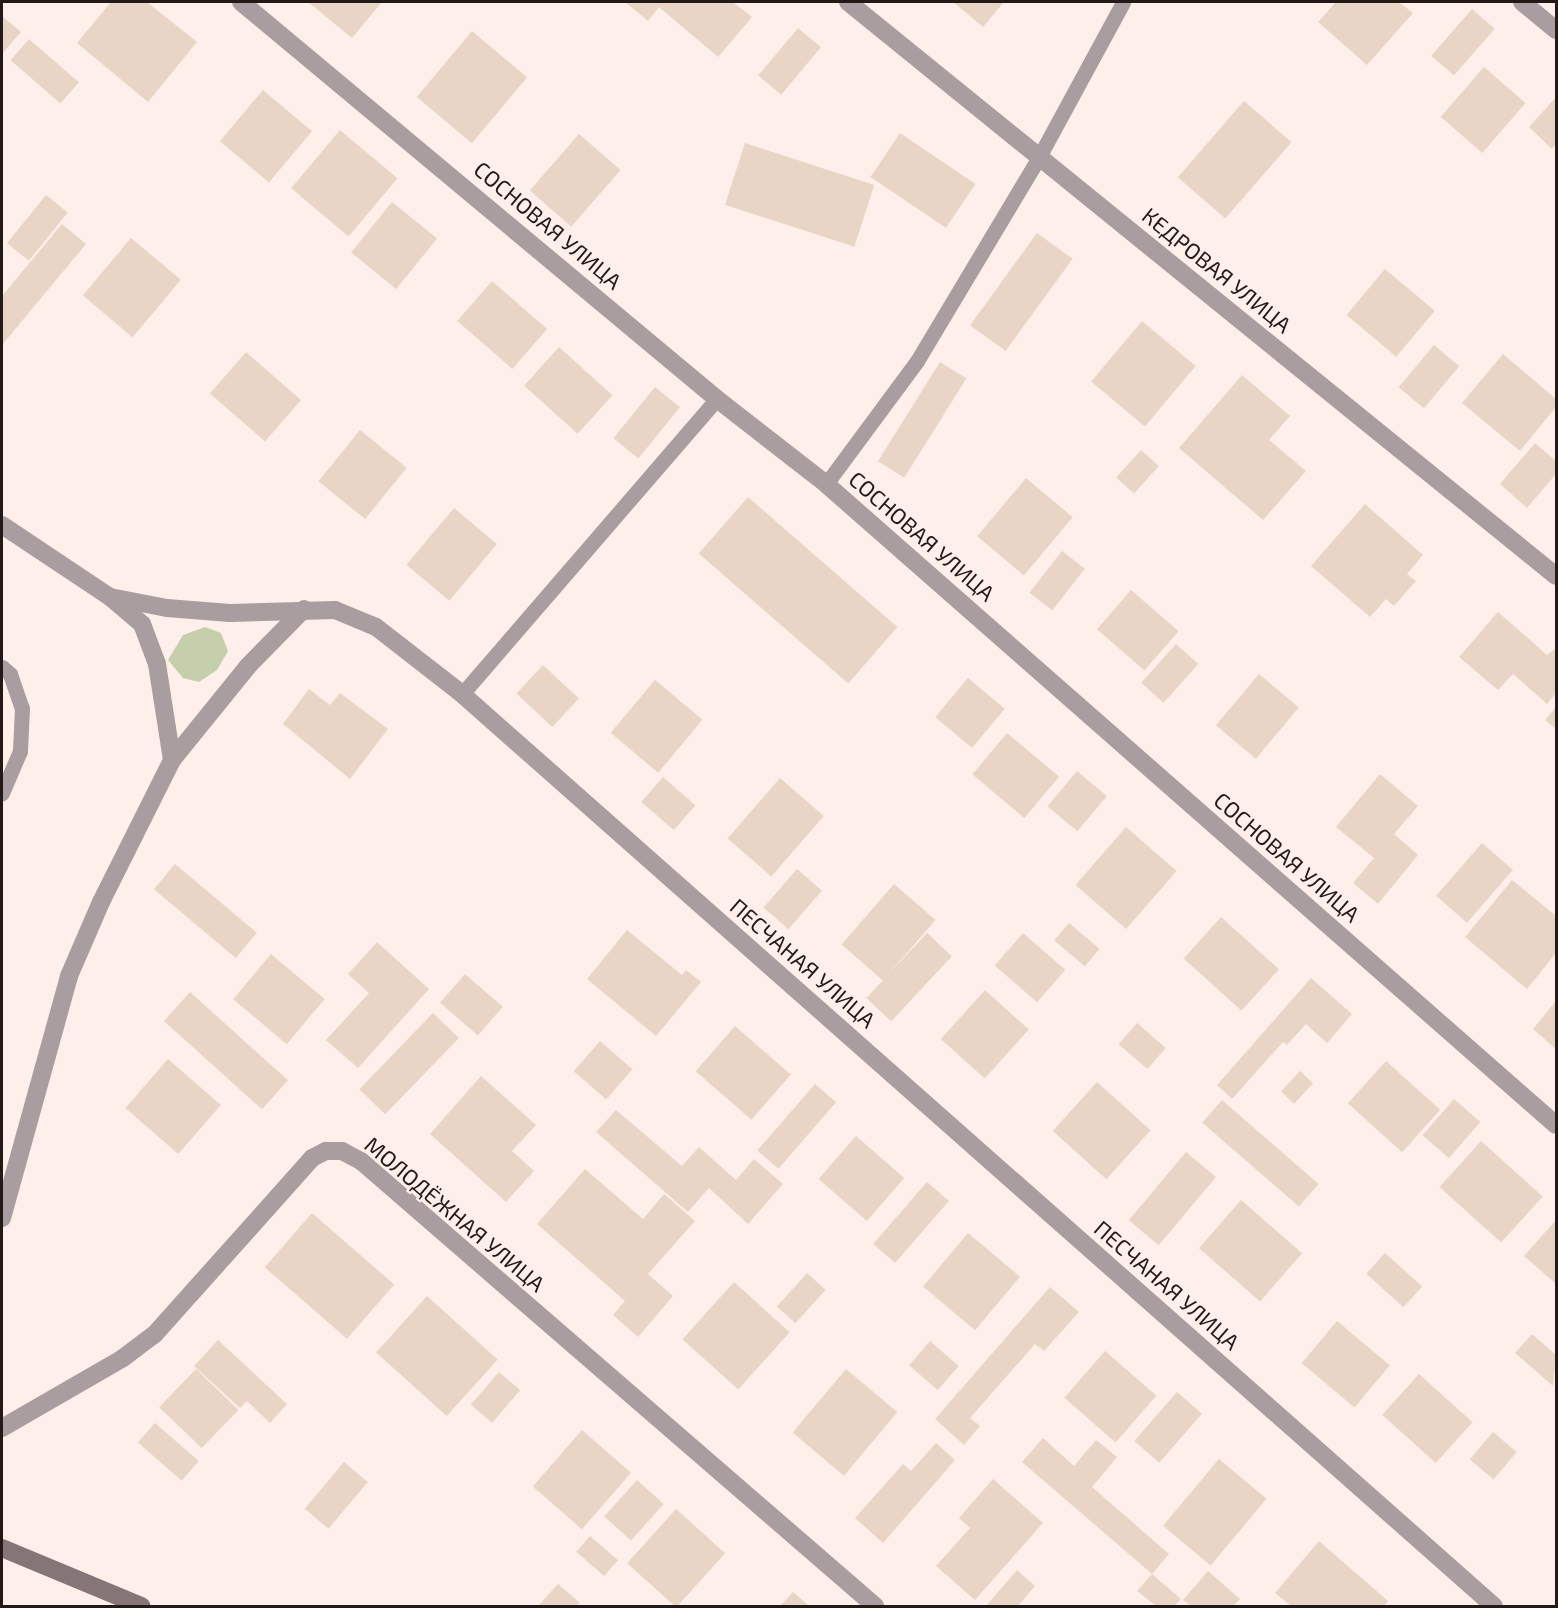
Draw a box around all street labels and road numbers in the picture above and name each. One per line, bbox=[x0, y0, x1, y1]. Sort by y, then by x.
street label: СОСНОВАЯ УЛИЦА bbox=[469, 156, 627, 294]
street label: КЕДРОВАЯ УЛИЦА bbox=[1137, 202, 1297, 338]
street label: СОСНОВАЯ УЛИЦА bbox=[844, 466, 1000, 606]
street label: СОСНОВАЯ УЛИЦА bbox=[1209, 787, 1365, 927]
street label: ПЕСЧАНАЯ УЛИЦА bbox=[725, 893, 881, 1033]
street label: МОЛОДЁЖНАЯ УЛИЦА bbox=[360, 1131, 550, 1297]
street label: ПЕСЧАНАЯ УЛИЦА bbox=[1089, 1215, 1245, 1355]

